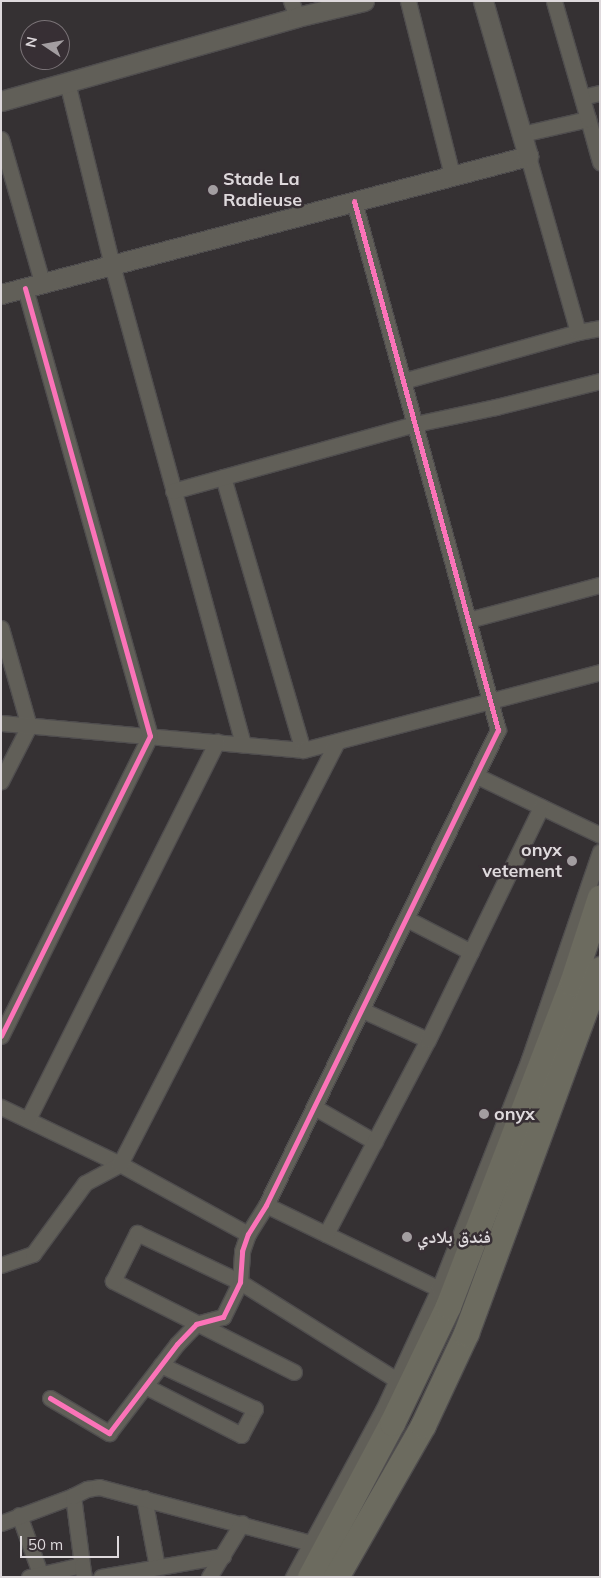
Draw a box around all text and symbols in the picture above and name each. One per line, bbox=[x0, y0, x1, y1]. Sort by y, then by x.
north arrow bbox=[20, 20, 70, 70]
text: N bbox=[21, 35, 41, 49]
place label: Stade La Radieuse bbox=[223, 169, 302, 212]
marker: Stade La Radieuse bbox=[207, 184, 219, 196]
place label: onyx vetement bbox=[482, 840, 562, 882]
marker: onyx vetement bbox=[566, 855, 578, 867]
place label: onyx bbox=[494, 1103, 535, 1125]
marker: onyx bbox=[478, 1108, 490, 1120]
place label: فندق بلادي bbox=[417, 1226, 491, 1248]
marker: فندق بلادي bbox=[401, 1231, 413, 1243]
scale bar bbox=[22, 1526, 121, 1558]
text: 50 m bbox=[28, 1535, 63, 1554]

